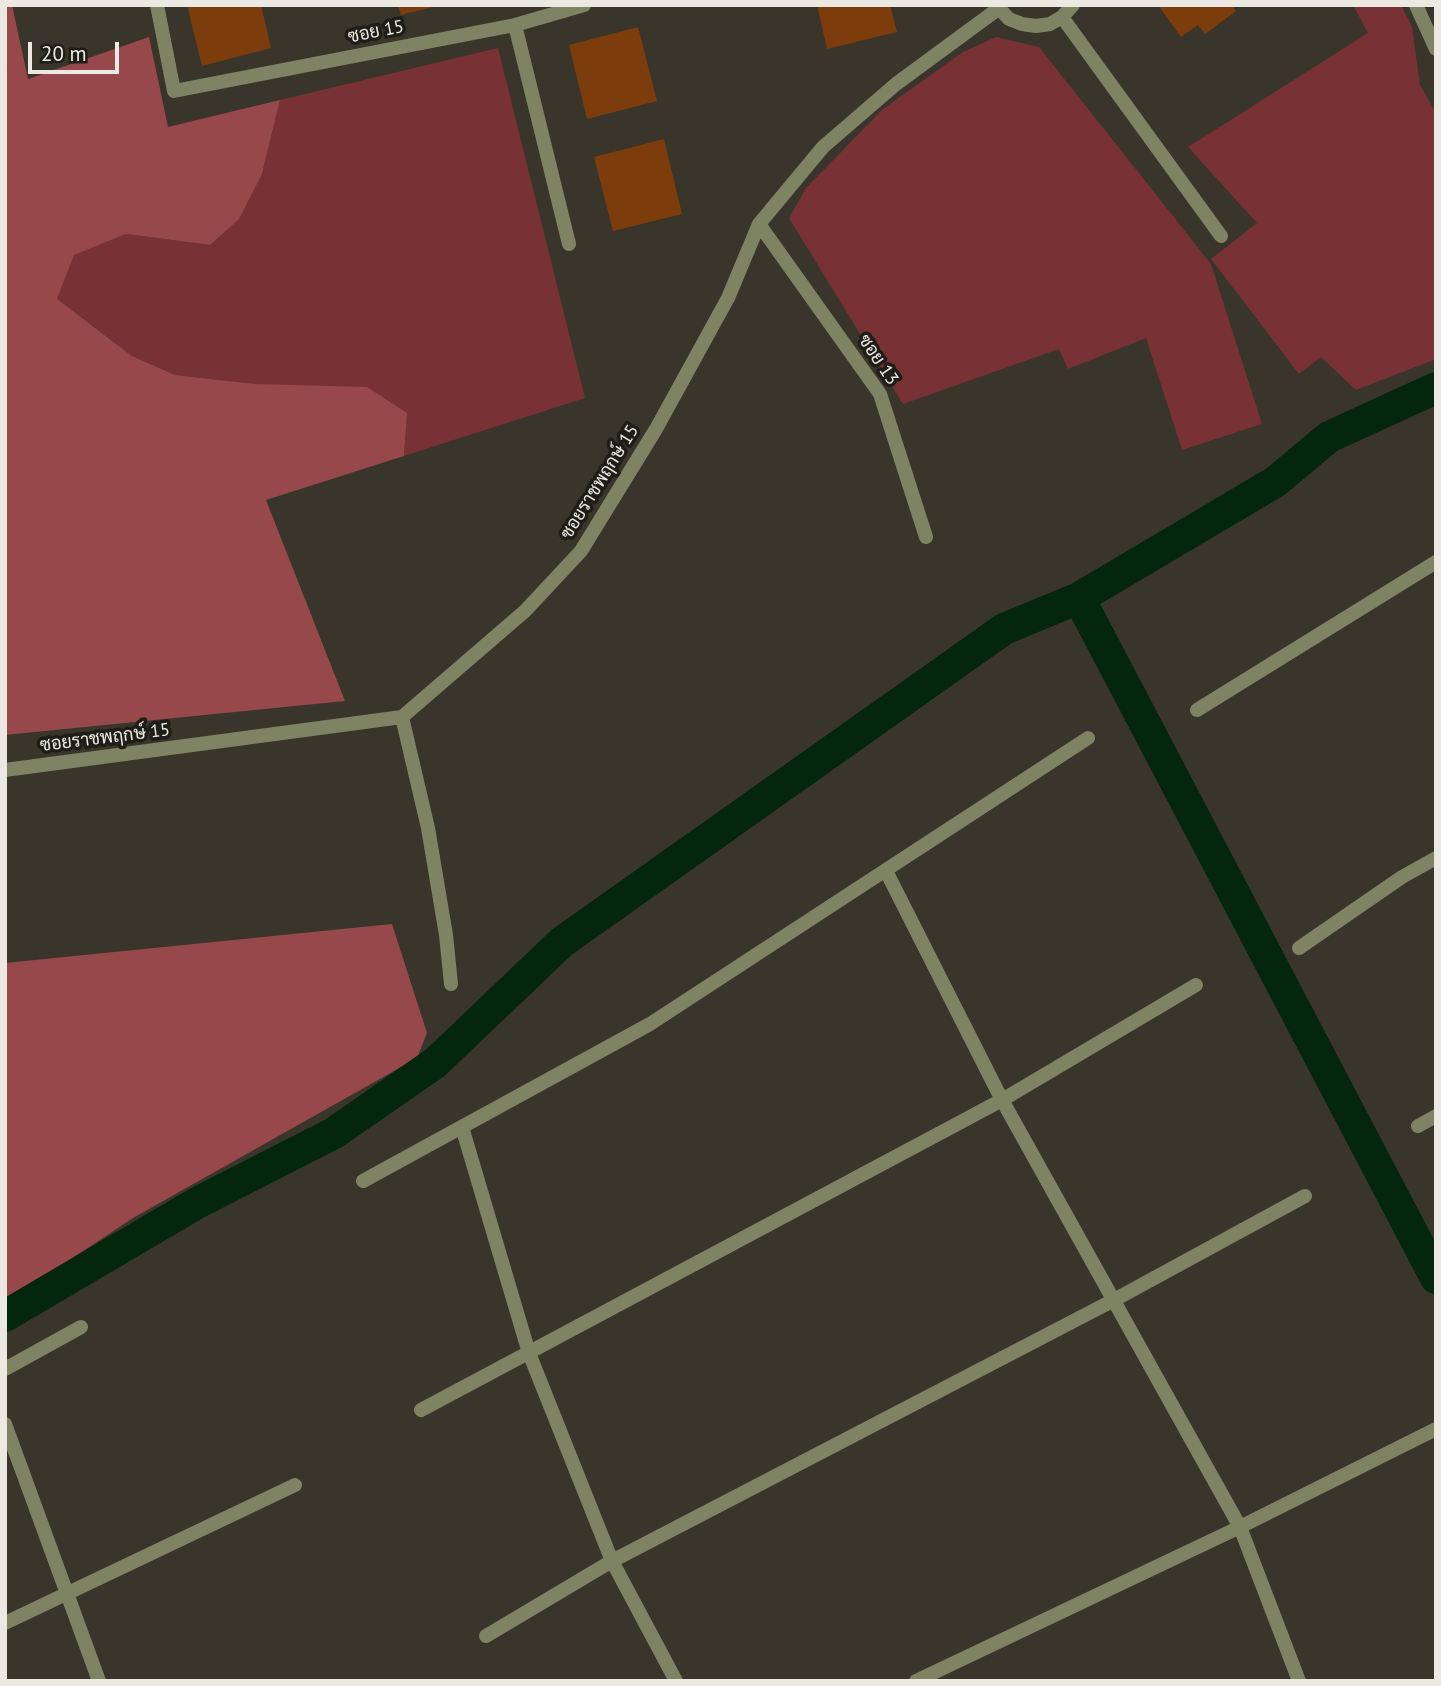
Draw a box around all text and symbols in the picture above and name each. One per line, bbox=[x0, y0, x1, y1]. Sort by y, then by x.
street label: ซอย 15 bbox=[346, 16, 406, 48]
scale bar bbox=[32, 28, 122, 72]
text: 20 m bbox=[41, 40, 87, 67]
street label: ซอย 13 bbox=[853, 331, 903, 389]
street label: ซอยราชพฤกษ์ 15 bbox=[556, 421, 644, 543]
street label: ซอยราชพฤกษ์ 15 bbox=[39, 719, 171, 757]

